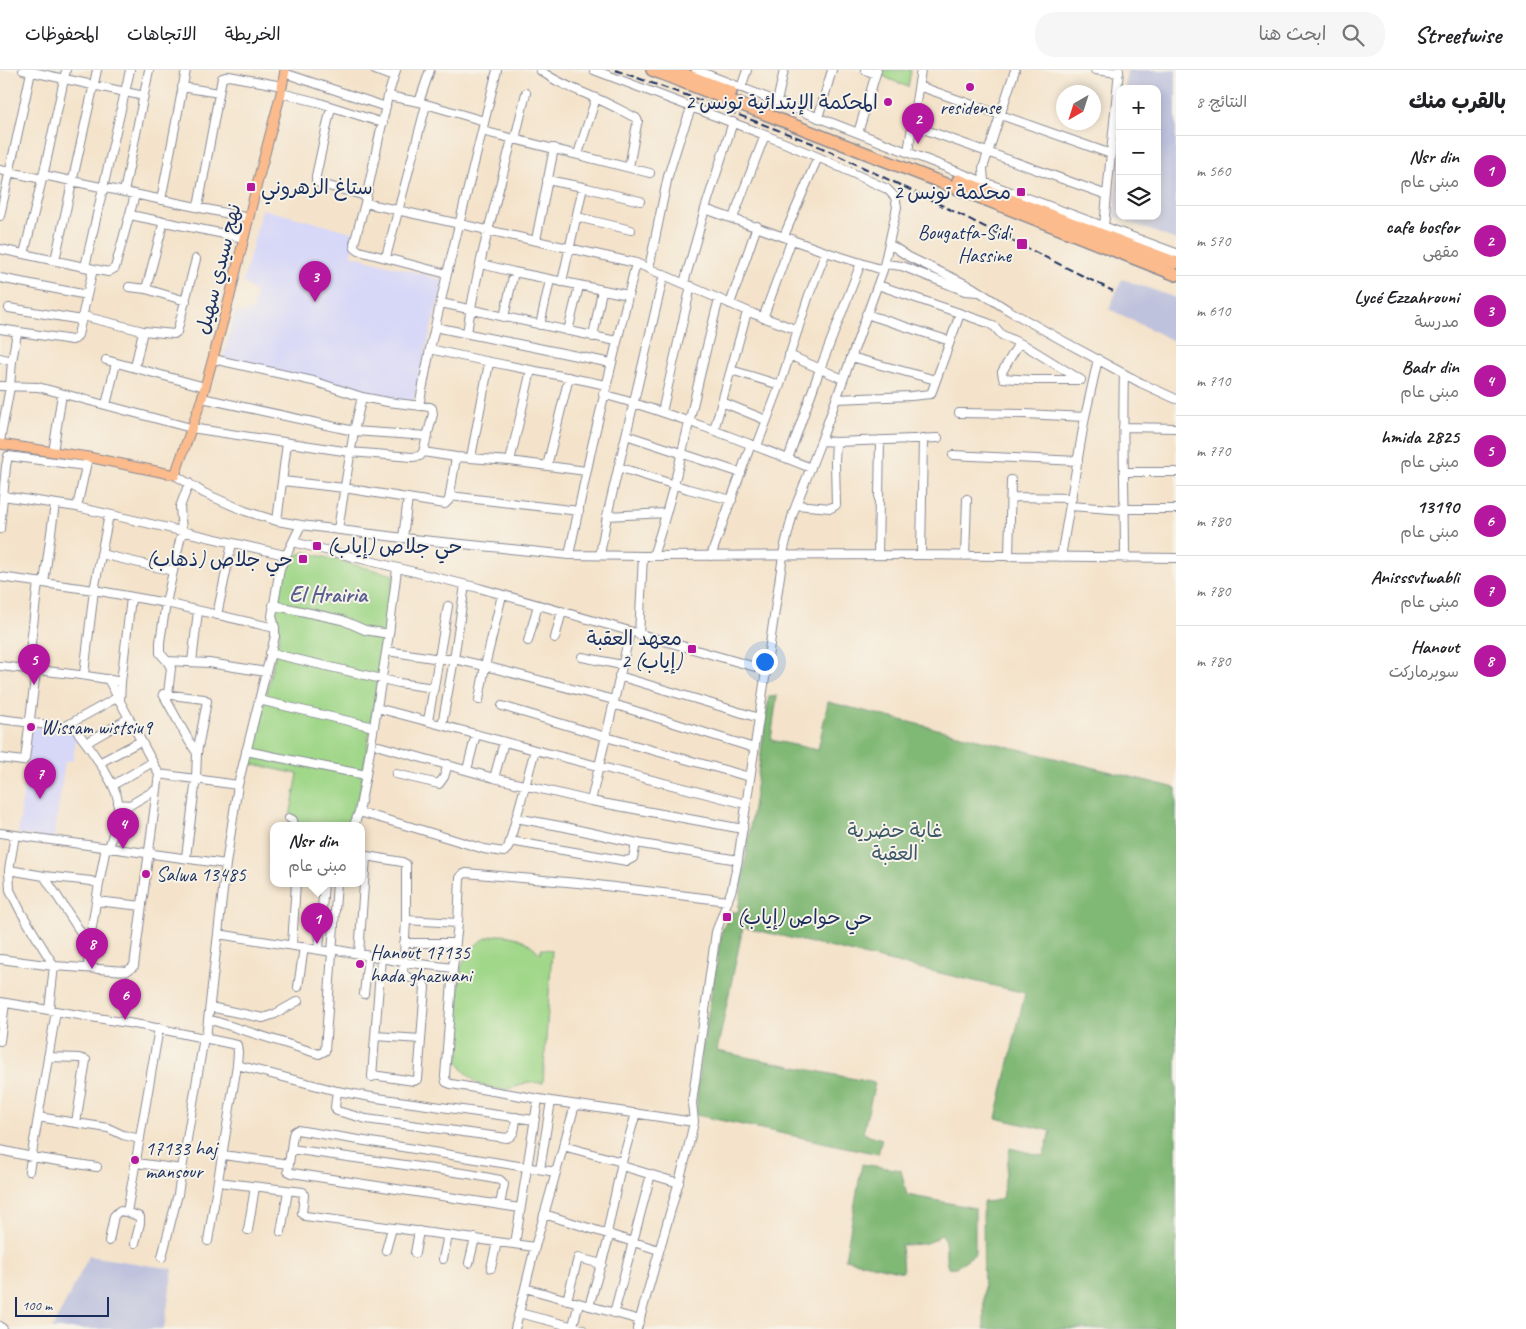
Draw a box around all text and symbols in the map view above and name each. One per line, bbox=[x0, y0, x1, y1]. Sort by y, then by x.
search box bbox=[1035, 12, 1385, 57]
text: Streetwise bbox=[1415, 20, 1501, 50]
icon: search bbox=[1339, 21, 1367, 49]
text: ابحث هنا bbox=[1258, 22, 1327, 46]
text: المحفوظات bbox=[25, 23, 99, 45]
text: الاتجاهات bbox=[127, 23, 197, 45]
text: الخريطة bbox=[225, 23, 281, 45]
marker: residense bbox=[964, 81, 976, 93]
north arrow bbox=[1056, 85, 1101, 130]
map controls bbox=[1116, 85, 1161, 220]
button: + bbox=[1116, 85, 1161, 130]
text: بالقرب منك bbox=[1409, 88, 1506, 114]
place label: المحكمة الإبتدائية تونس 2 bbox=[685, 90, 878, 115]
text: النتائج: 8 bbox=[1196, 92, 1247, 112]
place label: residense bbox=[940, 95, 1002, 120]
marker: المحكمة الإبتدائية تونس 2 bbox=[882, 96, 894, 108]
pin: 2 bbox=[902, 103, 934, 144]
button: − bbox=[1116, 130, 1161, 175]
text: Nsr din bbox=[1409, 145, 1459, 169]
text: 560 m bbox=[1196, 161, 1230, 181]
text: 1 bbox=[1486, 161, 1494, 181]
text: مبنى عام bbox=[1400, 172, 1459, 192]
place label: ستاغ الزهروني bbox=[261, 175, 373, 205]
button: layers bbox=[1116, 175, 1161, 220]
place label: محكمة تونس 2 bbox=[893, 180, 1011, 205]
marker: ستاغ الزهروني bbox=[245, 181, 257, 193]
marker: محكمة تونس 2 bbox=[1015, 186, 1027, 198]
street label: نهج سيدي سهيل bbox=[190, 201, 249, 338]
text: cafe bosfor bbox=[1386, 215, 1459, 239]
place label: Bougatfa-Sidi Hassine bbox=[918, 220, 1013, 268]
text: 570 m bbox=[1196, 231, 1230, 251]
text: 2 bbox=[1486, 231, 1494, 251]
marker: Bougatfa-Sidi Hassine bbox=[1015, 237, 1029, 251]
text: مقهى bbox=[1422, 242, 1459, 262]
pin: 3 bbox=[299, 261, 331, 302]
text: Lycé Ezzahrouni bbox=[1354, 285, 1459, 309]
text: 610 m bbox=[1196, 301, 1230, 321]
text: 3 bbox=[1486, 301, 1494, 321]
text: مدرسة bbox=[1414, 312, 1459, 332]
text: Badr din bbox=[1401, 355, 1459, 379]
text: 710 m bbox=[1196, 371, 1230, 391]
text: 4 bbox=[1486, 371, 1494, 391]
text: مبنى عام bbox=[1400, 382, 1459, 402]
text: 2825 hmida bbox=[1381, 425, 1459, 449]
text: 770 m bbox=[1196, 441, 1230, 461]
text: 5 bbox=[1487, 441, 1493, 461]
text: مبنى عام bbox=[1400, 452, 1459, 472]
text: 13190 bbox=[1416, 495, 1459, 519]
text: 780 m bbox=[1196, 511, 1230, 531]
text: 6 bbox=[1486, 511, 1494, 531]
text: مبنى عام bbox=[1400, 522, 1459, 542]
place label: حي جلاص (إياب) bbox=[327, 534, 462, 564]
marker: حي جلاص (إياب) bbox=[311, 540, 323, 552]
place label: حي جلاص (ذهاب) bbox=[146, 547, 293, 577]
marker: حي جلاص (ذهاب) bbox=[297, 553, 309, 565]
text: Anisssvtwabli bbox=[1371, 565, 1459, 589]
district label: El Hrairia bbox=[289, 581, 369, 609]
text: 780 m bbox=[1196, 581, 1230, 601]
text: 7 bbox=[1486, 581, 1494, 601]
text: مبنى عام bbox=[1400, 592, 1459, 612]
place label: معهد العقبة 2 (إياب) bbox=[587, 626, 683, 674]
text: Hanout bbox=[1411, 635, 1459, 659]
marker: معهد العقبة 2 (إياب) bbox=[686, 643, 698, 655]
pin: 5 bbox=[18, 644, 50, 685]
your location bbox=[752, 649, 778, 675]
text: 780 m bbox=[1196, 651, 1230, 671]
text: 8 bbox=[1486, 651, 1494, 671]
text: سوبرماركت bbox=[1389, 662, 1459, 682]
place label: Wissam wistsiu9 bbox=[41, 715, 154, 740]
marker: Wissam wistsiu9 bbox=[25, 721, 37, 733]
pin: 7 bbox=[24, 758, 56, 799]
pin: 4 bbox=[107, 808, 139, 849]
park label: غابة حضرية العقبة bbox=[848, 818, 942, 866]
popup bbox=[270, 822, 365, 887]
text: Nsr din bbox=[288, 829, 338, 853]
text: مبنى عام bbox=[288, 856, 347, 876]
place label: Salwa 13485 bbox=[156, 862, 247, 887]
marker: Salwa 13485 bbox=[140, 868, 152, 880]
pin: 1 bbox=[301, 903, 333, 944]
place label: حي حواص (إياب) bbox=[737, 905, 872, 935]
marker: حي حواص (إياب) bbox=[721, 911, 733, 923]
pin: 8 bbox=[76, 928, 108, 969]
place label: Hanout 17135 hada ghazwani bbox=[370, 940, 474, 988]
marker: Hanout 17135 hada ghazwani bbox=[354, 958, 366, 970]
pin: 6 bbox=[109, 979, 141, 1020]
place label: 17133 haj mansour bbox=[145, 1136, 220, 1184]
marker: 17133 haj mansour bbox=[129, 1154, 141, 1166]
scale bar bbox=[15, 1294, 109, 1317]
text: 100 m bbox=[22, 1297, 52, 1314]

